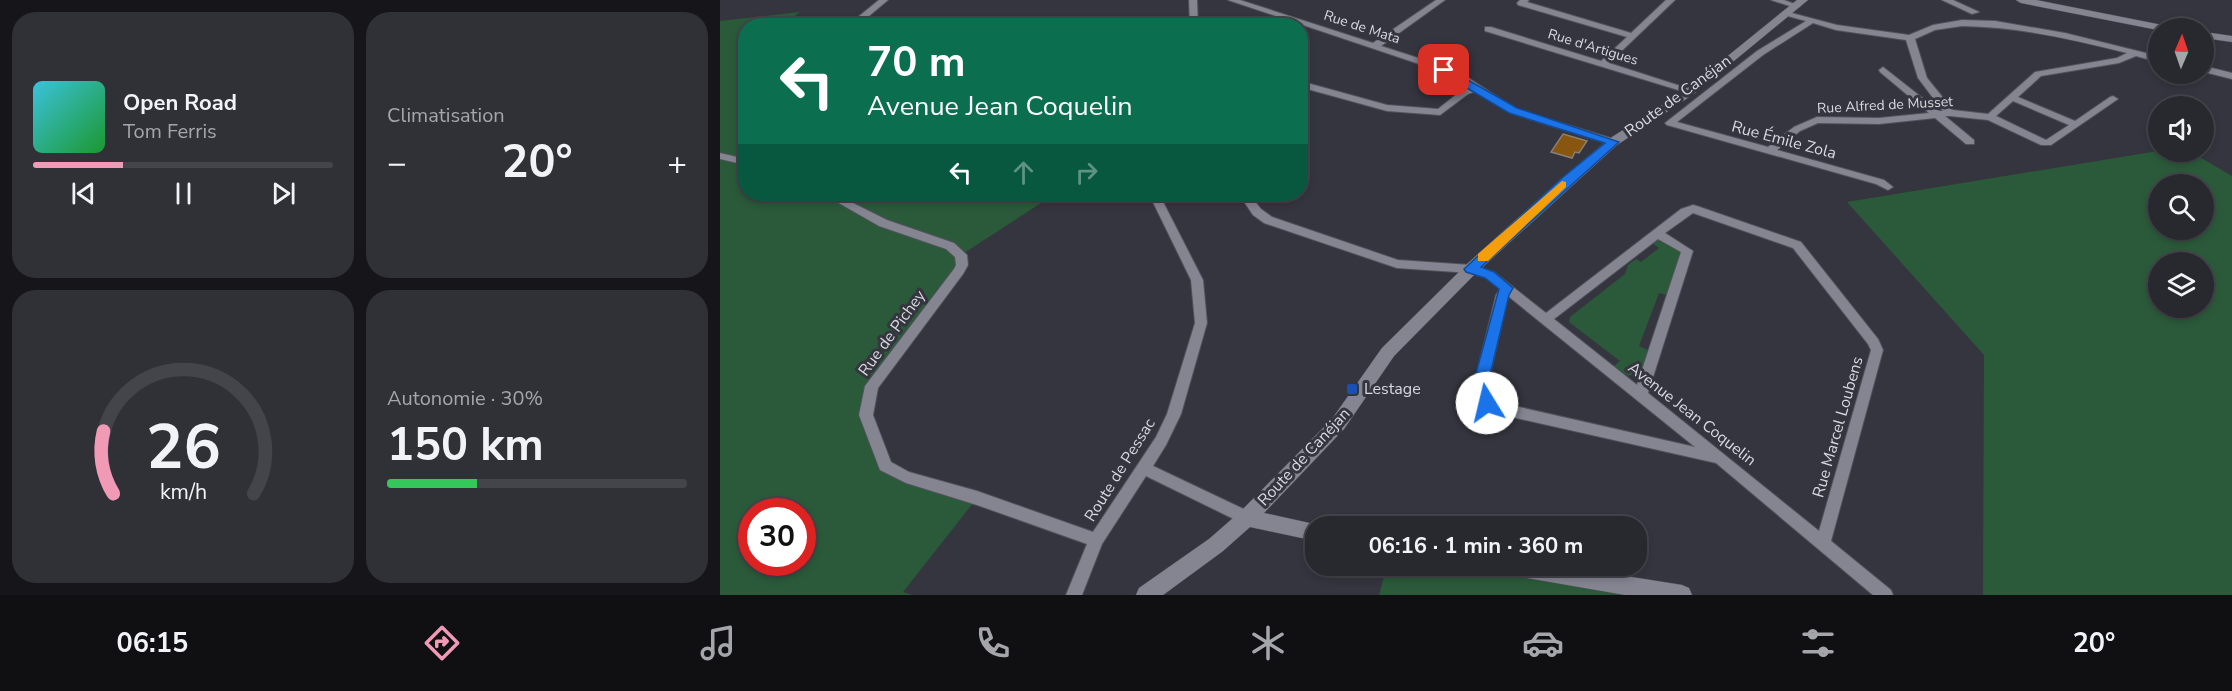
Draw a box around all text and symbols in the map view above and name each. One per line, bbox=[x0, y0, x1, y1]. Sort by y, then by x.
street label: Rue de Mata bbox=[1321, 6, 1403, 48]
north arrow bbox=[2148, 18, 2214, 84]
map controls bbox=[2148, 18, 2214, 318]
street label: Rue d'Artigues bbox=[1546, 24, 1641, 70]
text: 70 m bbox=[867, 34, 966, 91]
icon: left bbox=[768, 42, 846, 120]
pin bbox=[1418, 44, 1469, 95]
street label: Route de Canéjan bbox=[1620, 50, 1736, 142]
icon: arrive bbox=[1427, 53, 1460, 86]
text: Open Road bbox=[123, 88, 237, 118]
text: Avenue Jean Coquelin bbox=[867, 88, 1133, 125]
street label: Rue Alfred de Musset bbox=[1817, 92, 1954, 118]
button: sound bbox=[2148, 96, 2214, 162]
text: Climatisation bbox=[387, 102, 505, 129]
street label: Rue Émile Zola bbox=[1729, 115, 1839, 165]
text: Tom Ferris bbox=[123, 118, 217, 145]
text: 20° bbox=[501, 132, 573, 193]
text: − bbox=[387, 141, 407, 186]
text: + bbox=[667, 141, 687, 186]
icon: left bbox=[944, 156, 977, 189]
icon: ahead bbox=[1007, 156, 1040, 189]
icon: right bbox=[1070, 156, 1103, 189]
button: search bbox=[2148, 174, 2214, 240]
icon: previous bbox=[67, 177, 100, 210]
icon: pause bbox=[167, 177, 200, 210]
icon: next bbox=[267, 177, 300, 210]
button: layers bbox=[2148, 252, 2214, 318]
street label: Rue de Pichey bbox=[853, 285, 931, 380]
street label: Rue Marcel Loubens bbox=[1807, 354, 1869, 500]
street label: Avenue Jean Coquelin bbox=[1623, 357, 1761, 471]
position arrow bbox=[1455, 371, 1519, 435]
place label: Lestage bbox=[1364, 378, 1421, 400]
marker: Lestage bbox=[1345, 382, 1359, 396]
text: Autonomie · 30% bbox=[387, 385, 543, 412]
street label: Route de Canéjan bbox=[1253, 403, 1355, 511]
text: 26 bbox=[146, 405, 220, 490]
street label: Route de Pessac bbox=[1079, 414, 1161, 526]
text: 150 km bbox=[387, 415, 544, 476]
text: km/h bbox=[159, 477, 207, 507]
speed limit sign: 30 bbox=[738, 498, 816, 576]
text: 06:16 · 1 min · 360 m bbox=[1369, 531, 1583, 561]
icon: directions bbox=[421, 622, 463, 664]
icon: music bbox=[697, 622, 739, 664]
icon: phone bbox=[972, 622, 1014, 664]
icon: climate bbox=[1247, 622, 1289, 664]
icon: car bbox=[1522, 622, 1564, 664]
icon: filters bbox=[1797, 622, 1839, 664]
text: 06:15 bbox=[117, 625, 188, 662]
text: 20° bbox=[2073, 625, 2115, 662]

